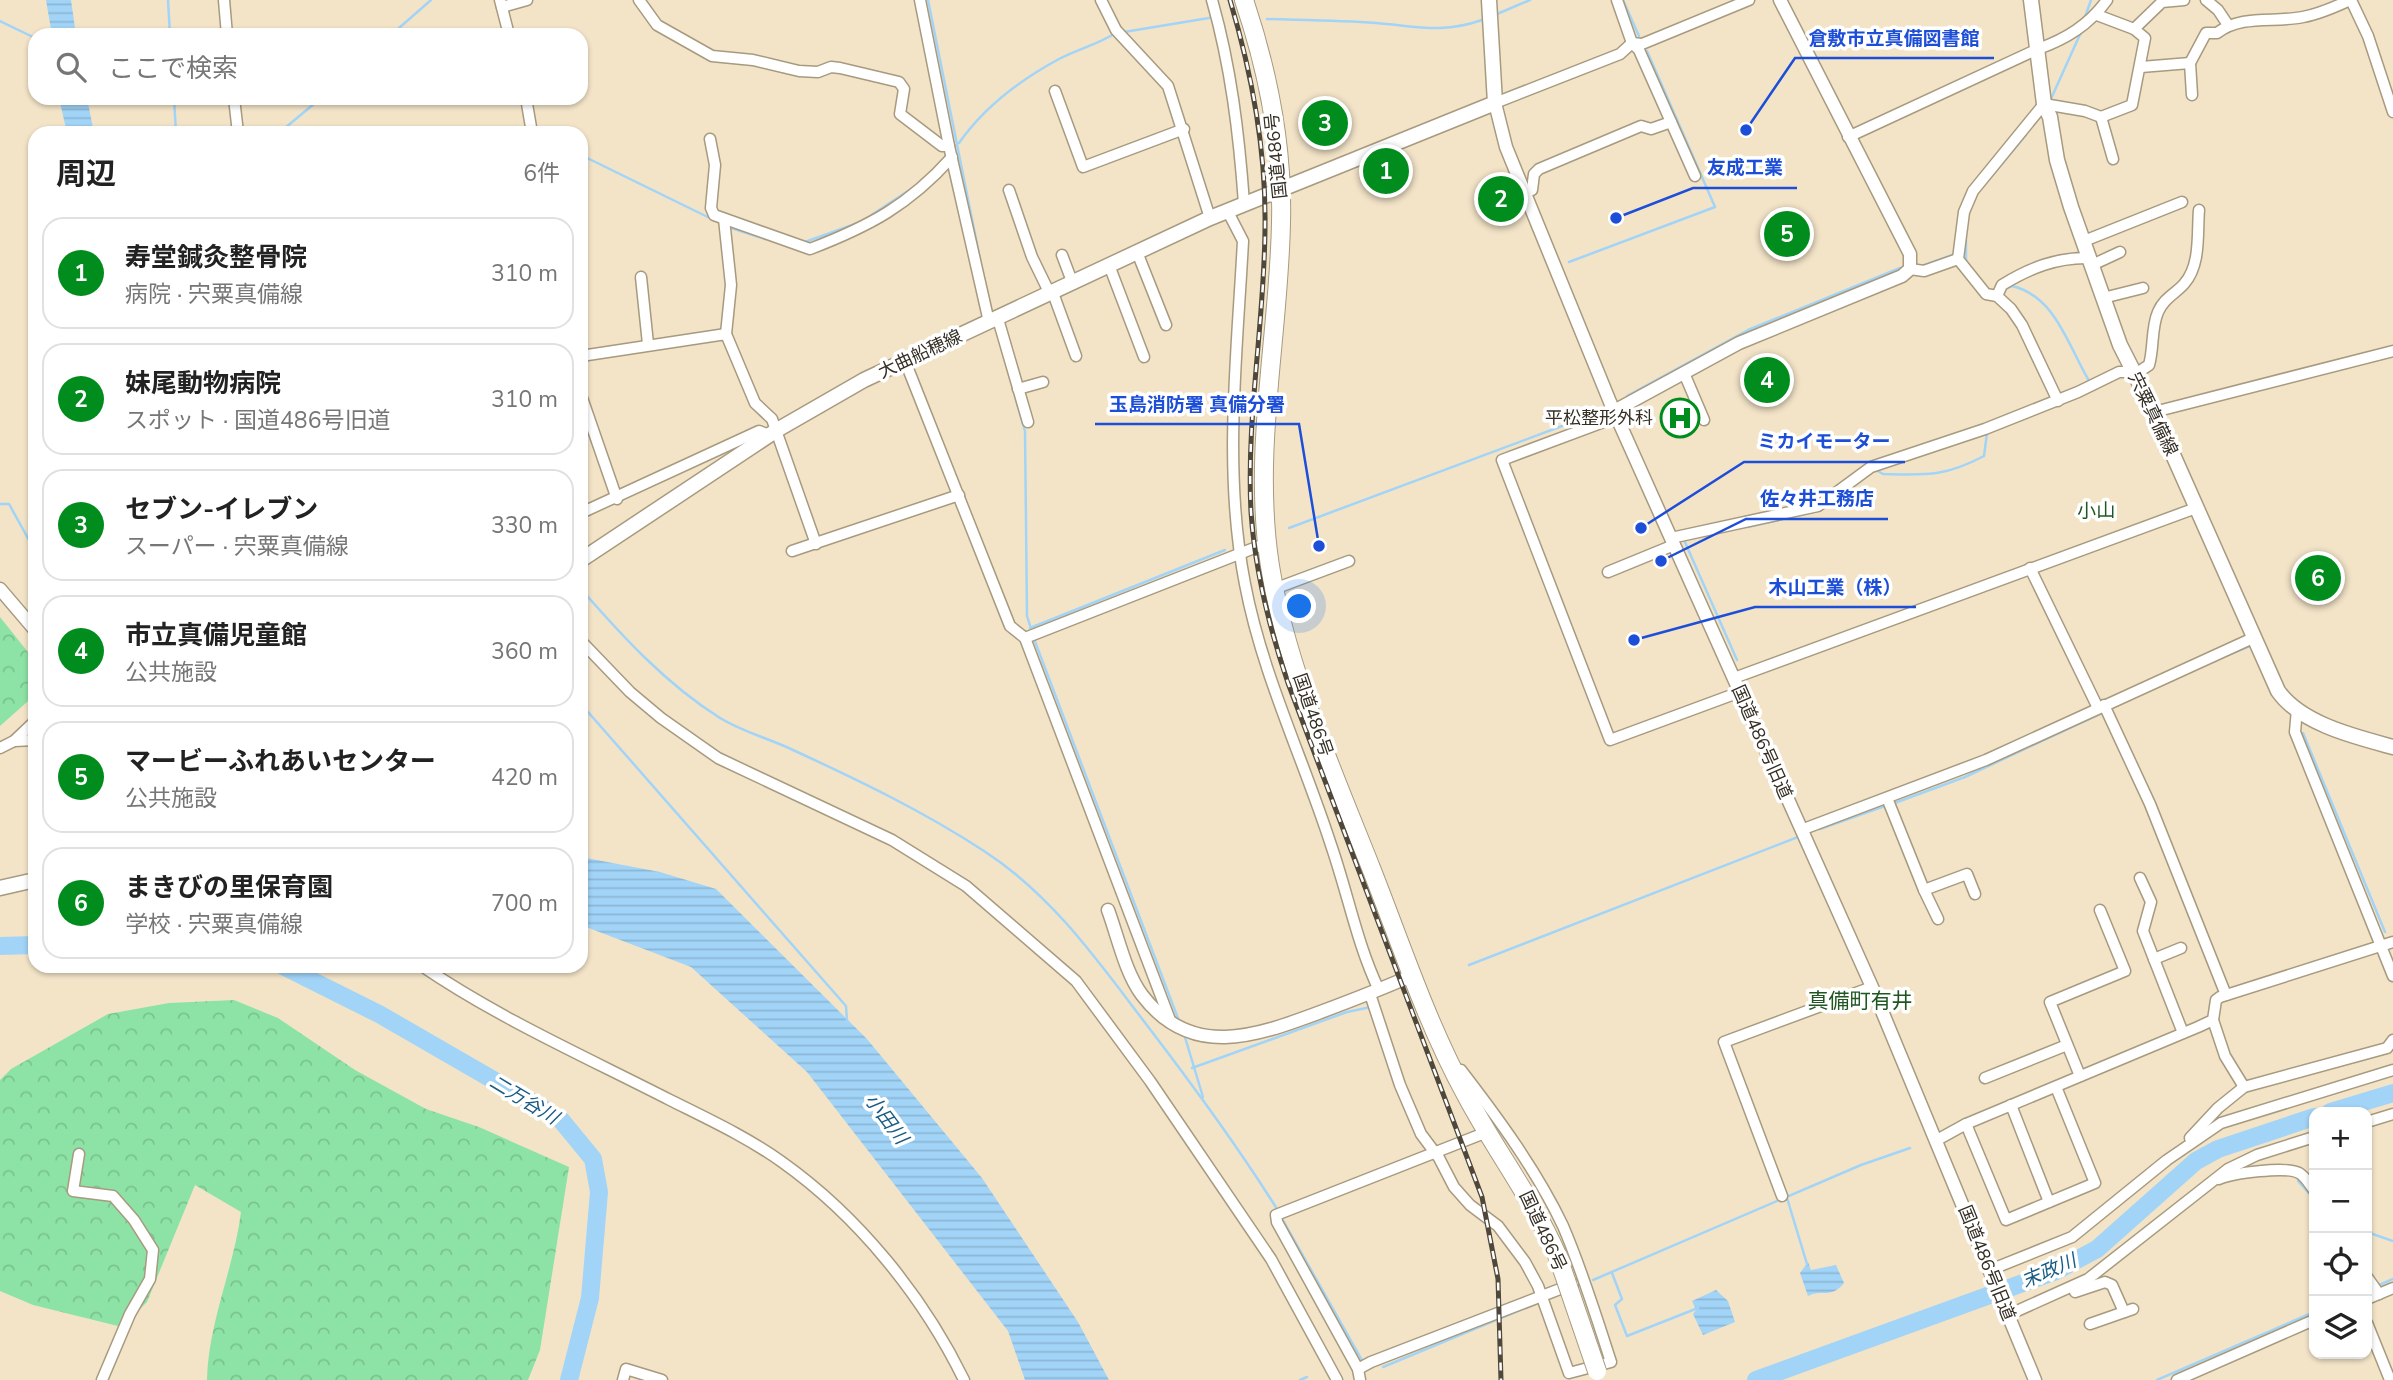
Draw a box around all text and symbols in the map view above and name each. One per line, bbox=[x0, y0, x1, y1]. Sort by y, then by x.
callout: 倉敷市立真備図書館 bbox=[1795, 18, 1994, 58]
text: 倉敷市立真備図書館 bbox=[1808, 26, 1980, 52]
search box bbox=[28, 28, 588, 105]
icon: search bbox=[52, 48, 90, 86]
text: ここで検索 bbox=[108, 51, 238, 86]
pin: 3 bbox=[1302, 97, 1348, 149]
street label: 国道486号 bbox=[1260, 112, 1292, 200]
pin: 1 bbox=[1363, 145, 1409, 197]
callout: 友成工業 bbox=[1693, 148, 1797, 188]
text: 周辺 bbox=[56, 154, 116, 195]
text: 友成工業 bbox=[1707, 155, 1783, 181]
text: 6件 bbox=[523, 158, 560, 189]
pin: 2 bbox=[1478, 173, 1524, 225]
pin: 5 bbox=[1764, 208, 1810, 260]
text: 寿堂鍼灸整骨院 bbox=[125, 240, 307, 275]
text: 1 bbox=[74, 258, 88, 289]
text: 310 m bbox=[491, 258, 558, 289]
text: 病院 · 宍粟真備線 bbox=[125, 279, 303, 310]
street label: 大曲船穂線 bbox=[874, 324, 966, 384]
pin: 4 bbox=[1744, 354, 1790, 406]
text: 妹尾動物病院 bbox=[125, 366, 281, 401]
street label: 宍粟真備線 bbox=[2122, 368, 2184, 460]
text: 2 bbox=[74, 384, 88, 415]
text: 310 m bbox=[491, 384, 558, 415]
callout: 玉島消防署 真備分署 bbox=[1095, 384, 1299, 424]
text: 玉島消防署 真備分署 bbox=[1109, 392, 1285, 418]
hospital icon: 平松整形外科 bbox=[1659, 397, 1701, 439]
text: スポット · 国道486号旧道 bbox=[125, 405, 390, 436]
place label: 平松整形外科 bbox=[1545, 406, 1653, 430]
callout: ミカイモーター bbox=[1744, 422, 1905, 462]
text: ミカイモーター bbox=[1757, 429, 1891, 455]
callout: 佐々井工務店 bbox=[1746, 479, 1888, 519]
text: 佐々井工務店 bbox=[1760, 486, 1874, 512]
text: セブン-イレブン bbox=[125, 492, 318, 527]
district label: 小山 bbox=[2077, 498, 2115, 524]
text: 3 bbox=[74, 510, 88, 541]
text: 330 m bbox=[491, 510, 558, 541]
text: スーパー · 宍粟真備線 bbox=[125, 531, 349, 562]
pin: 6 bbox=[2295, 552, 2341, 604]
callout: 木山工業（株） bbox=[1755, 567, 1916, 607]
text: 木山工業（株） bbox=[1768, 575, 1902, 601]
your location bbox=[1282, 589, 1316, 623]
text: 市立真備児童館 bbox=[125, 618, 307, 653]
text: 4 bbox=[74, 636, 88, 667]
text: 360 m bbox=[491, 636, 558, 667]
text: 公共施設 bbox=[125, 657, 217, 688]
street label: 国道486号 bbox=[1288, 670, 1338, 760]
street label: 国道486号旧道 bbox=[1726, 681, 1798, 803]
text: マービーふれあいセンター bbox=[125, 744, 436, 779]
text: 5 bbox=[74, 762, 88, 793]
text: 420 m bbox=[491, 762, 558, 793]
text: 公共施設 bbox=[125, 783, 217, 814]
text: まきびの里保育園 bbox=[125, 870, 333, 905]
text: 6 bbox=[74, 888, 88, 919]
text: 700 m bbox=[491, 888, 558, 919]
text: 学校 · 宍粟真備線 bbox=[125, 909, 303, 940]
district label: 真備町有井 bbox=[1808, 987, 1913, 1015]
water label: 二万谷川 bbox=[485, 1069, 565, 1132]
water label: 小田川 bbox=[858, 1088, 915, 1151]
map controls bbox=[2309, 1107, 2372, 1359]
button: + bbox=[2309, 1107, 2372, 1170]
button: − bbox=[2309, 1170, 2372, 1233]
street label: 国道486号 bbox=[1514, 1187, 1572, 1275]
street label: 国道486号旧道 bbox=[1953, 1202, 2021, 1324]
button: locate bbox=[2309, 1233, 2372, 1296]
water label: 末政川 bbox=[2018, 1247, 2082, 1294]
button: layers bbox=[2309, 1296, 2372, 1359]

